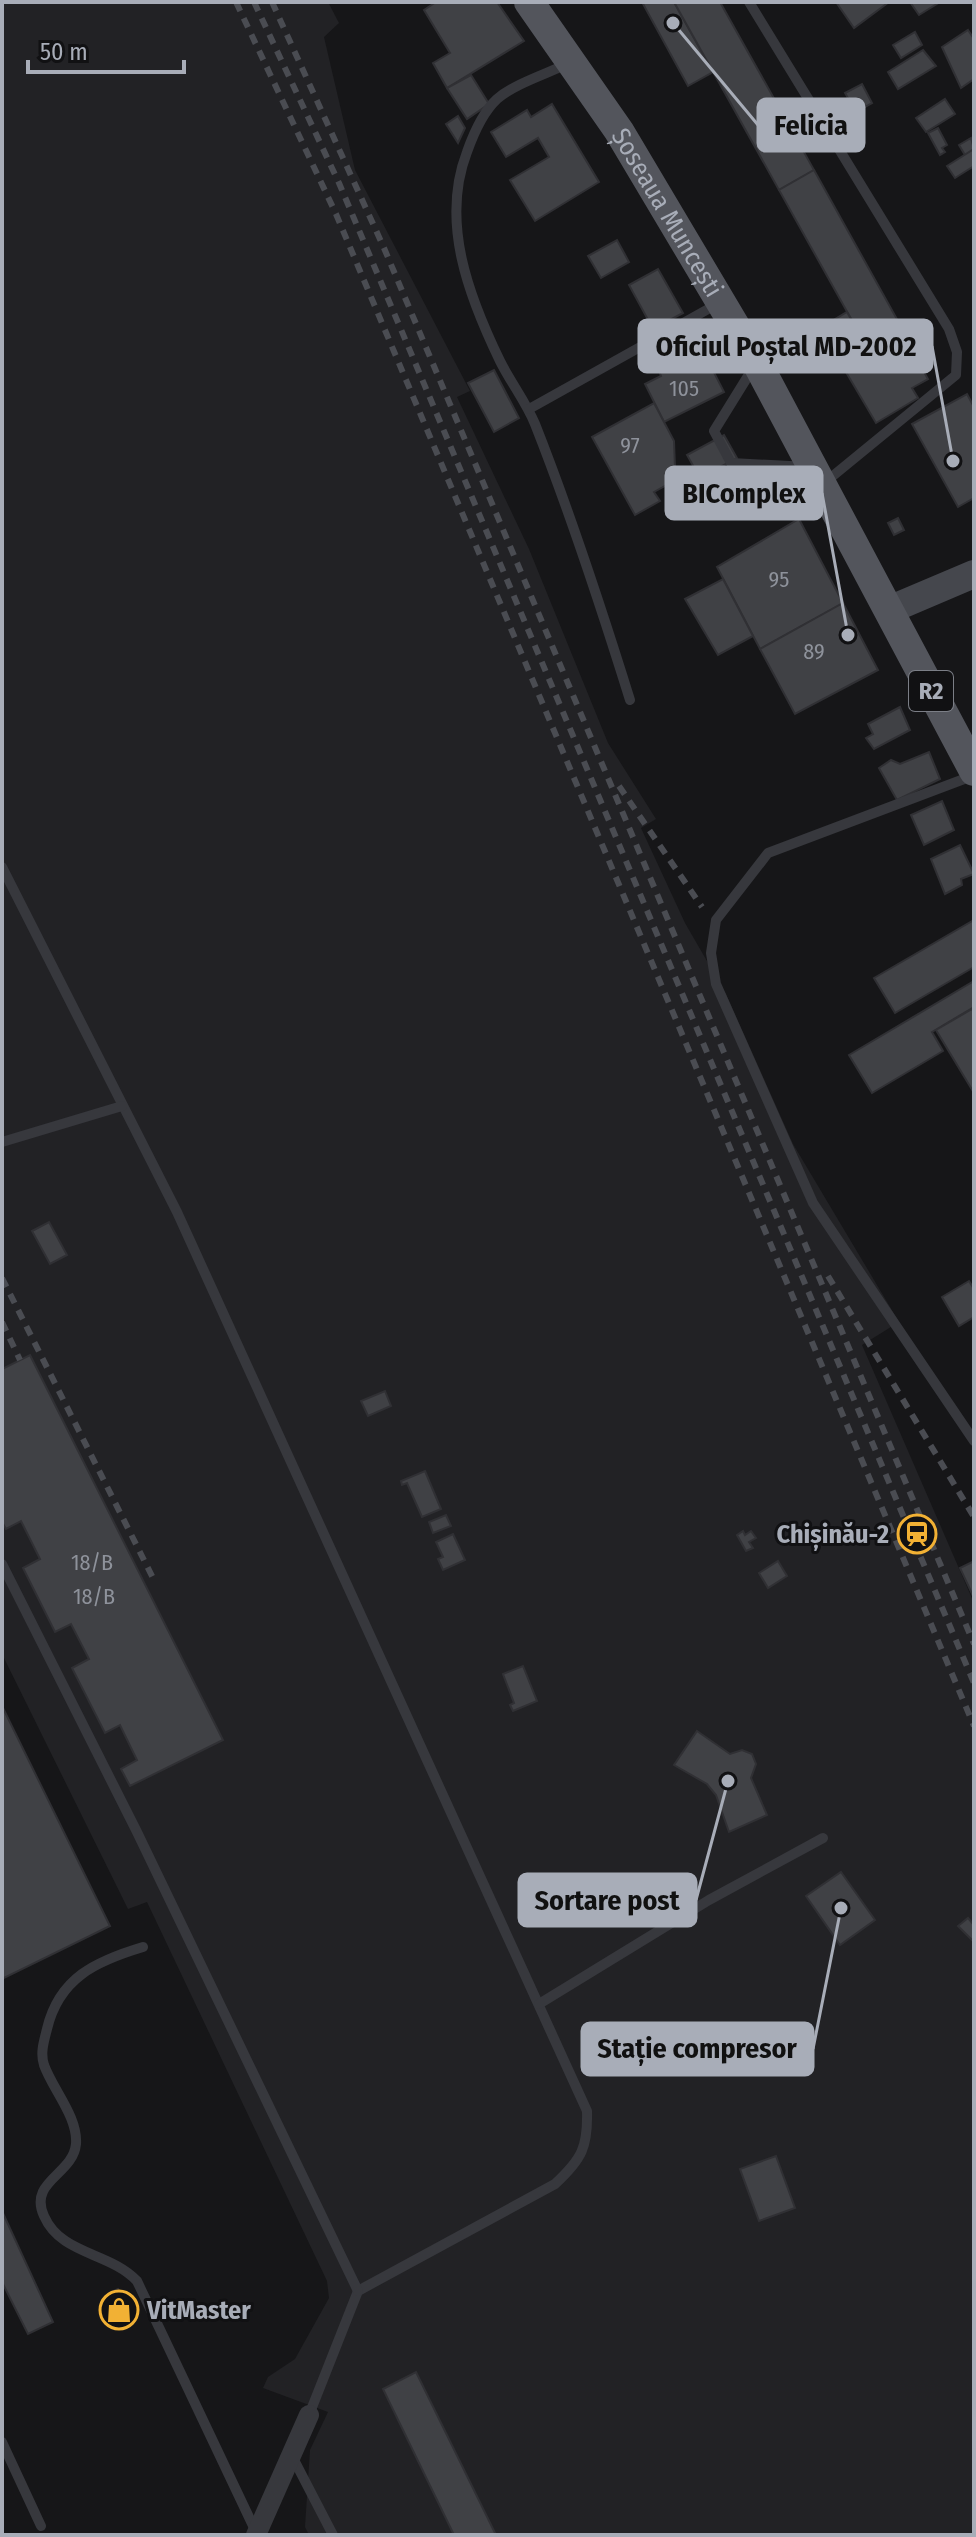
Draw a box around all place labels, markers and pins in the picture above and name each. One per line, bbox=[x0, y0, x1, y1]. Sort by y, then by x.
callout: Felicia bbox=[758, 99, 864, 151]
callout: Oficiul Poștal MD-2002 bbox=[639, 320, 932, 372]
callout: BIComplex bbox=[666, 467, 822, 519]
station icon: Chișinău-2 bbox=[896, 1513, 938, 1555]
place label: Chișinău-2 bbox=[777, 1519, 889, 1551]
callout: Sortare post bbox=[519, 1874, 696, 1926]
callout: Stație compresor bbox=[582, 2023, 813, 2075]
shop icon: VitMaster bbox=[98, 2289, 140, 2331]
place label: VitMaster bbox=[146, 2295, 251, 2326]

